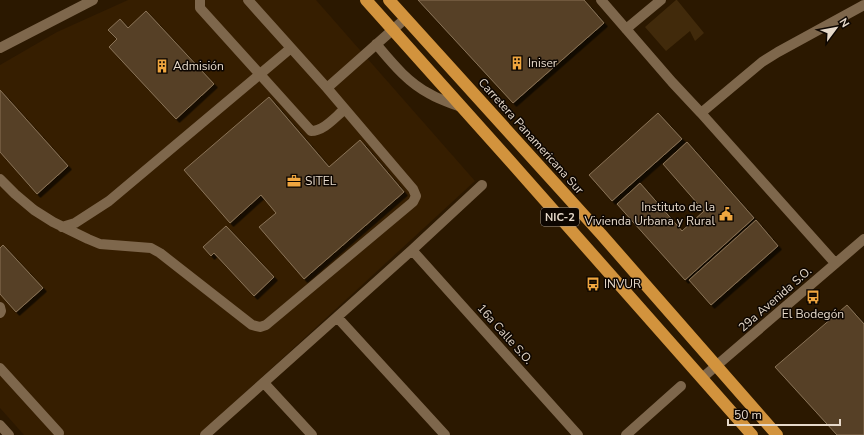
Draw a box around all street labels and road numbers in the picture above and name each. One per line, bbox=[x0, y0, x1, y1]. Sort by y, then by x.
street label: Carretera Panamericana Sur bbox=[475, 75, 588, 198]
road number: NIC-2 bbox=[541, 208, 579, 226]
street label: 29a Avenida S.O. bbox=[735, 263, 815, 335]
street label: 16a Calle S.O. bbox=[474, 301, 536, 367]

